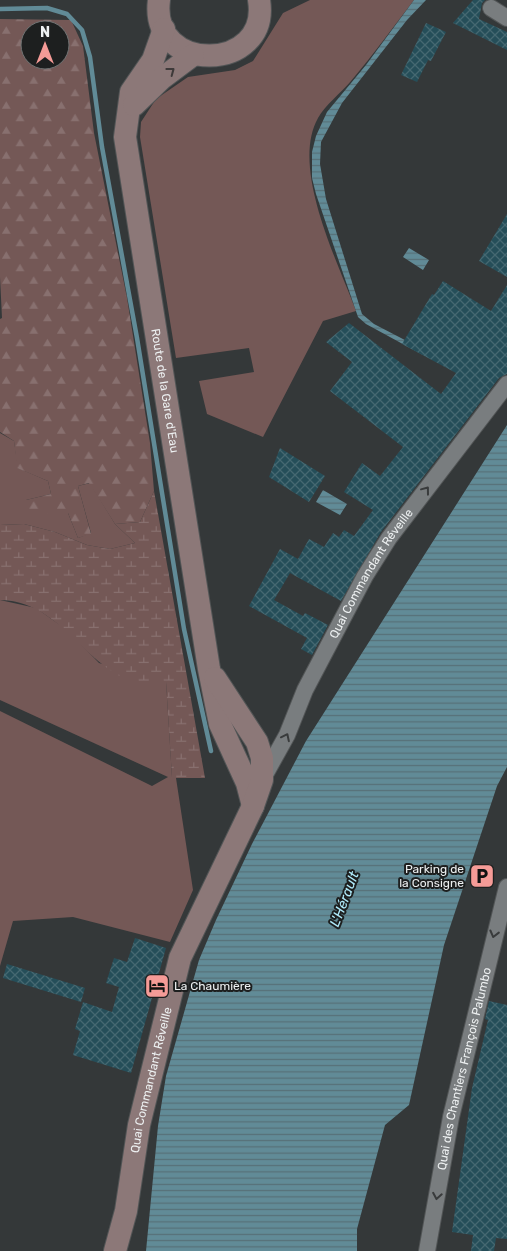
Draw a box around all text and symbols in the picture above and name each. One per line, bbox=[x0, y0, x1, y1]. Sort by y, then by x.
north arrow bbox=[20, 20, 70, 70]
text: N bbox=[40, 24, 50, 41]
one-way arrow bbox=[165, 68, 175, 77]
street label: Route de la Gare d'Eau bbox=[148, 328, 182, 454]
one-way arrow bbox=[420, 486, 429, 496]
street label: Quai Commandant Réveille bbox=[326, 506, 416, 641]
one-way arrow bbox=[280, 733, 290, 742]
place label: Parking de la Consigne bbox=[399, 862, 464, 890]
parking icon: Parking de la Consigne bbox=[469, 863, 495, 889]
water label: L'Hérault bbox=[326, 869, 363, 929]
one-way arrow bbox=[489, 930, 500, 939]
street label: Quai des Chantiers François Palumbo bbox=[435, 966, 494, 1171]
hotel icon: La Chaumière bbox=[144, 973, 170, 999]
place label: La Chaumière bbox=[174, 979, 251, 993]
street label: Quai Commandant Réveille bbox=[128, 1005, 175, 1154]
one-way arrow bbox=[432, 1191, 442, 1200]

